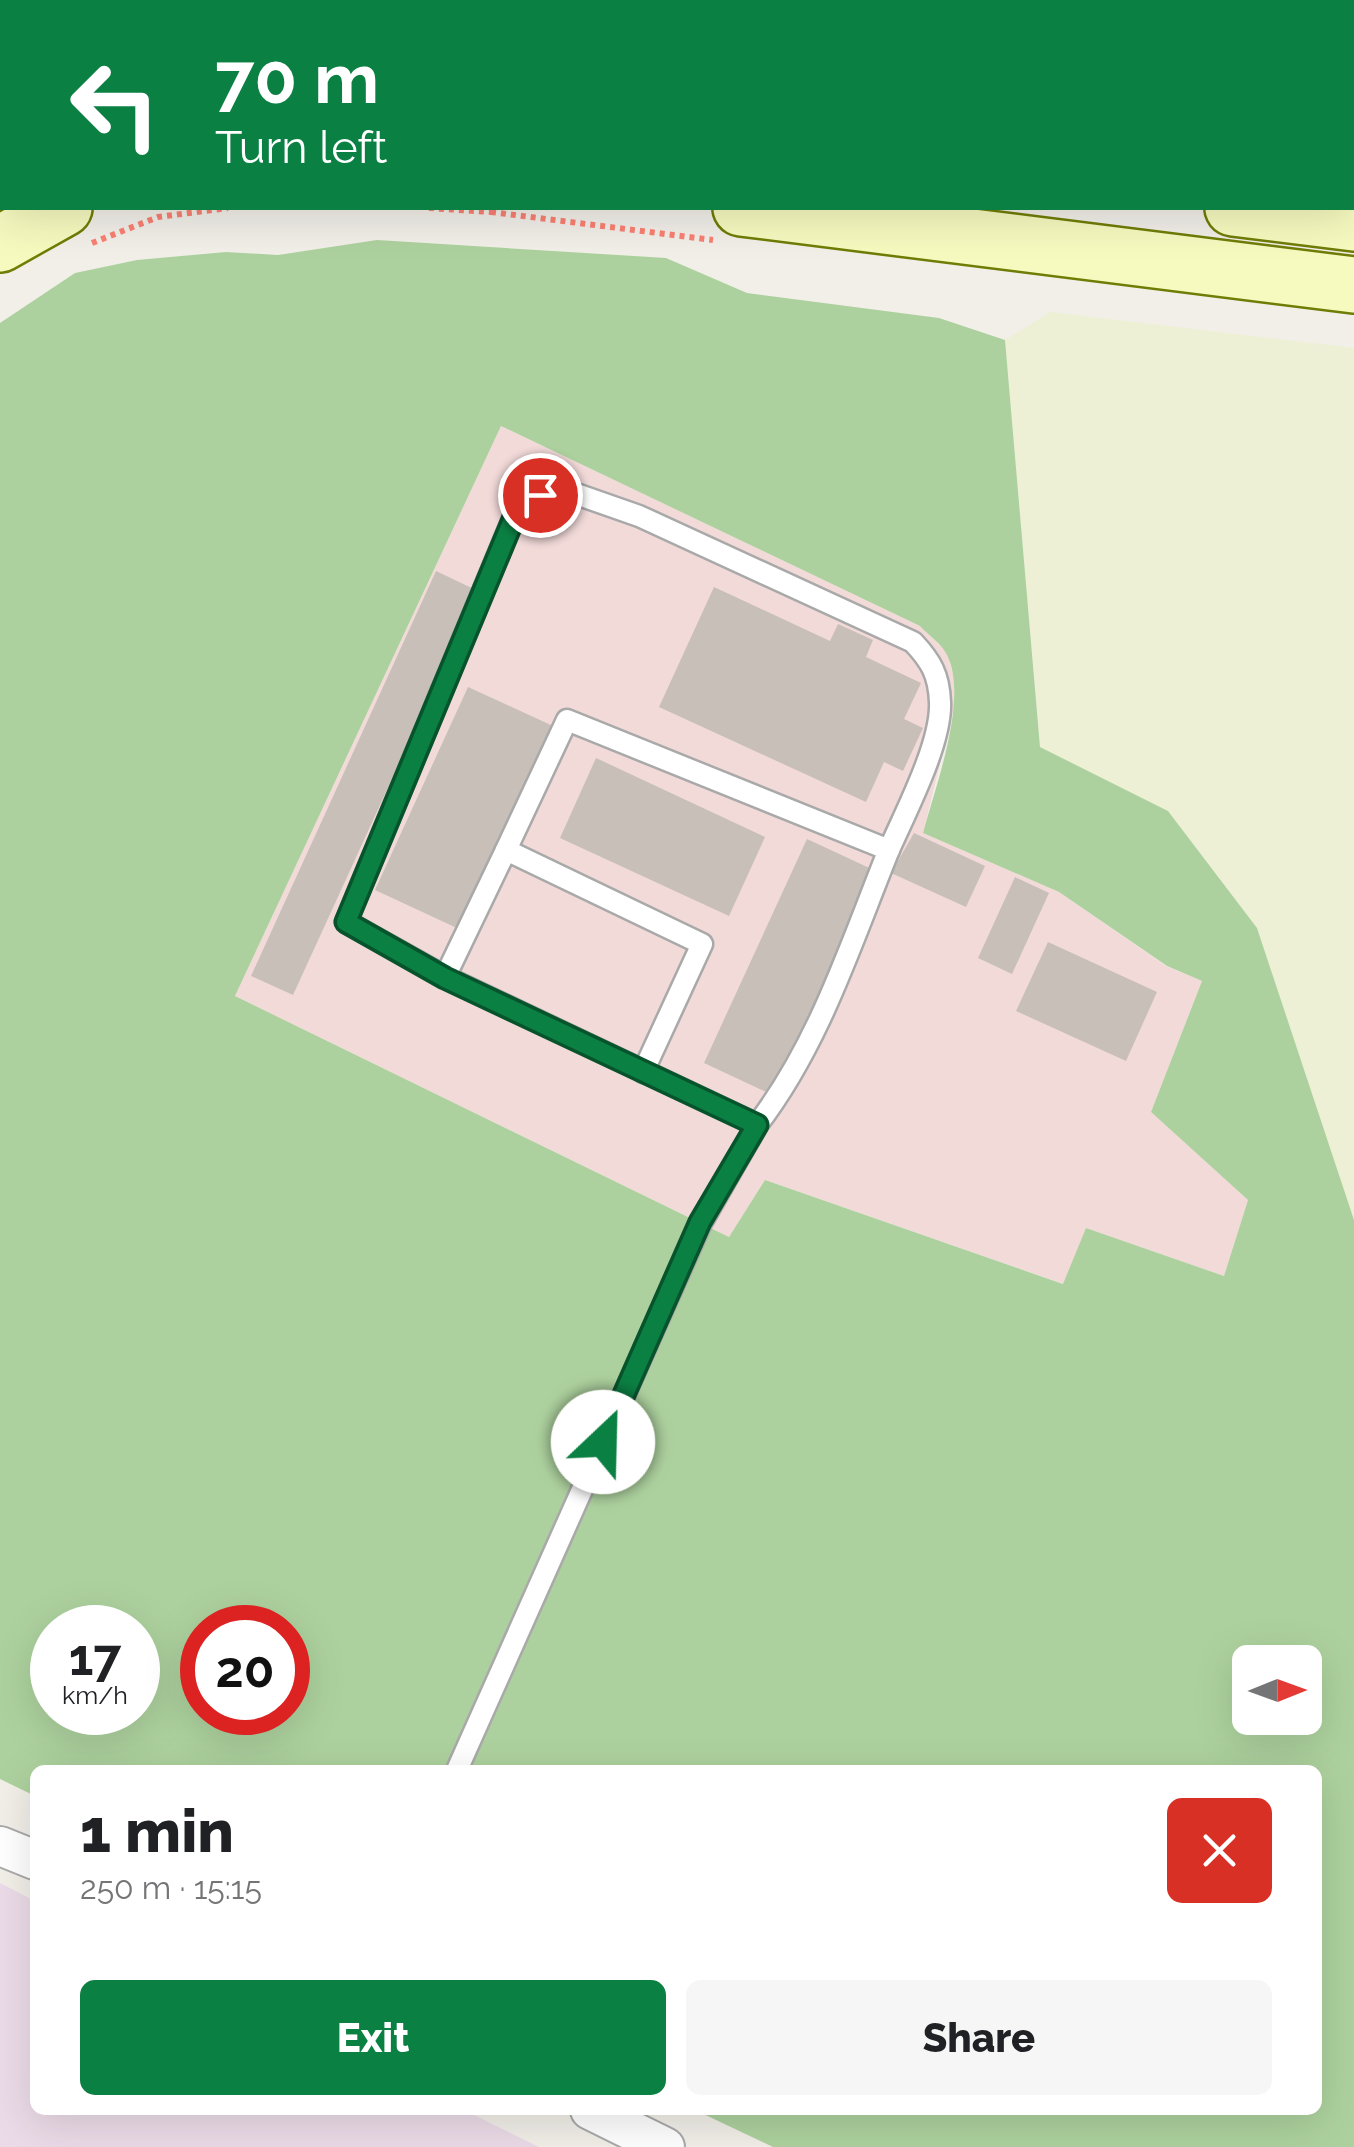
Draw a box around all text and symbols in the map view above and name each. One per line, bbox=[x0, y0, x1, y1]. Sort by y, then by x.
text: 70 m bbox=[215, 37, 379, 119]
icon: left bbox=[50, 40, 180, 170]
text: Turn left bbox=[215, 121, 387, 174]
pin bbox=[498, 453, 583, 538]
icon: arrive bbox=[513, 468, 568, 523]
position arrow bbox=[551, 1390, 655, 1494]
speed limit sign: 20 bbox=[180, 1605, 310, 1735]
text: 17 bbox=[69, 1628, 121, 1687]
north arrow bbox=[1232, 1645, 1322, 1735]
map controls bbox=[1232, 1645, 1322, 1735]
text: km/h bbox=[62, 1680, 128, 1710]
text: 1 min bbox=[80, 1796, 234, 1866]
button: close bbox=[1167, 1798, 1272, 1903]
text: 250 m · 15:15 bbox=[80, 1869, 262, 1906]
button: Exit bbox=[80, 1980, 666, 2095]
button: Share bbox=[686, 1980, 1272, 2095]

